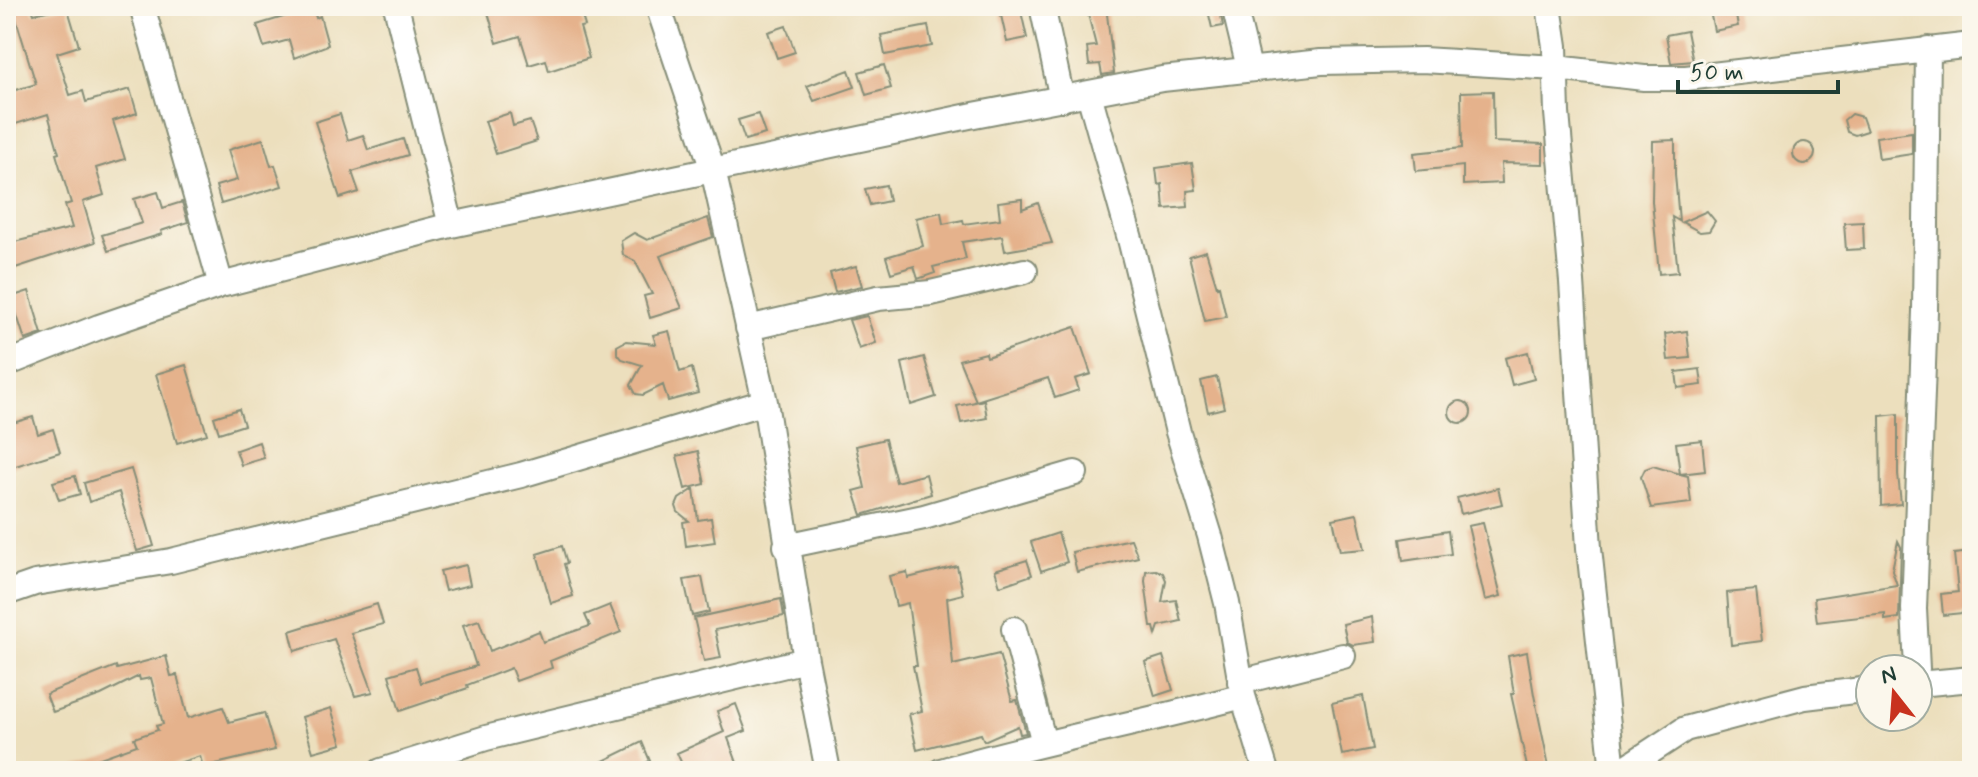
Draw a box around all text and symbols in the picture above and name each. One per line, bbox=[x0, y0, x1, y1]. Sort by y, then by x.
scale bar bbox=[1678, 44, 1838, 94]
text: 50 m bbox=[1690, 58, 1744, 89]
north arrow bbox=[1854, 653, 1934, 733]
text: N bbox=[1878, 660, 1900, 691]

